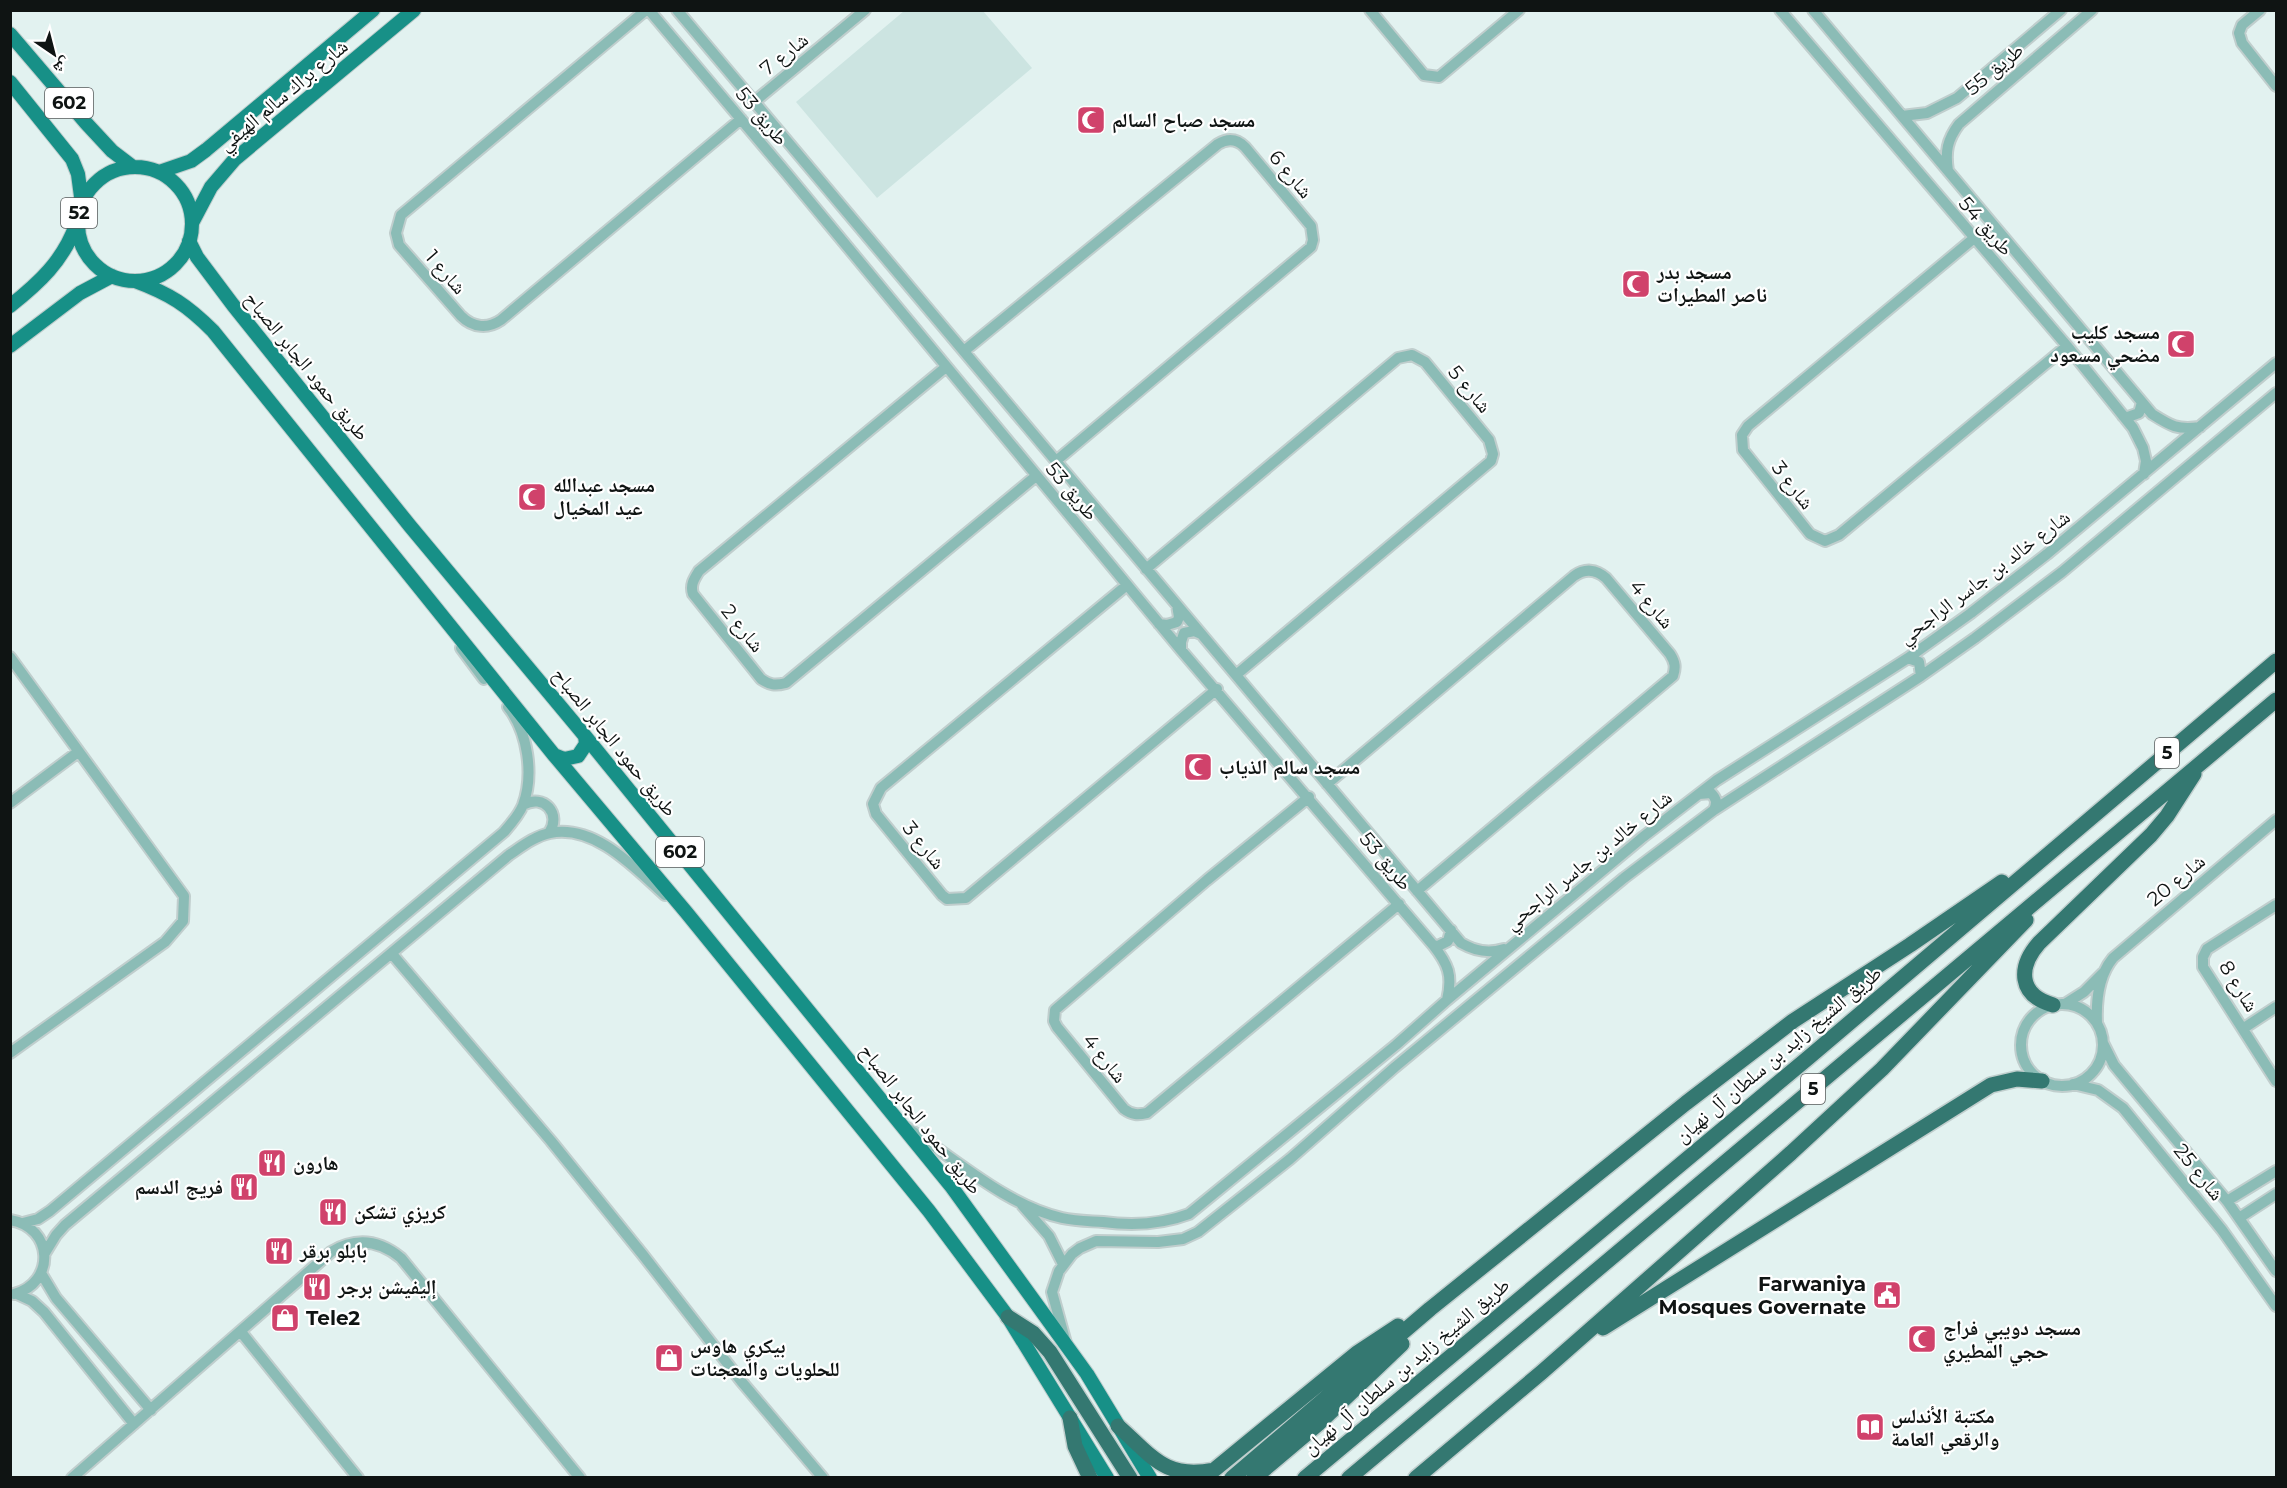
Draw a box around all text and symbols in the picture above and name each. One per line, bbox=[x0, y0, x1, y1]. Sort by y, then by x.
north arrow bbox=[24, 24, 84, 84]
street label: شارع 7 bbox=[755, 27, 814, 81]
street label: شارع براك سالم الهيفي bbox=[213, 34, 355, 159]
street label: طريق 55 bbox=[1960, 38, 2028, 100]
text: ش bbox=[50, 53, 75, 79]
street label: طريق 53 bbox=[731, 82, 793, 150]
road number: 602 bbox=[45, 88, 93, 118]
mosque icon: مسجد صباح السالم bbox=[1075, 104, 1107, 136]
place label: مسجد صباح السالم bbox=[1112, 108, 1255, 134]
street label: شارع 6 bbox=[1263, 145, 1318, 204]
street label: طريق 54 bbox=[1954, 191, 2018, 261]
road number: 52 bbox=[61, 198, 97, 228]
street label: شارع 1 bbox=[420, 245, 472, 300]
place label: مسجد بدر ناصر المطيرات bbox=[1656, 260, 1767, 307]
mosque icon: مسجد بدر ناصر المطيرات bbox=[1620, 268, 1652, 300]
street label: طريق حمود الجابر الصباح bbox=[239, 287, 374, 446]
place label: مسجد كليب مضحي مسعود bbox=[2050, 320, 2160, 371]
mosque icon: مسجد كليب مضحي مسعود bbox=[2165, 328, 2197, 360]
street label: شارع 5 bbox=[1442, 360, 1497, 418]
street label: شارع 3 bbox=[1766, 456, 1819, 514]
street label: طريق 53 bbox=[1041, 457, 1103, 525]
place label: مسجد عبدالله عيد المخيال bbox=[553, 473, 655, 520]
mosque icon: مسجد عبدالله عيد المخيال bbox=[516, 481, 548, 513]
street label: شارع خالد بن جاسر الراجحي bbox=[1894, 505, 2077, 653]
street label: شارع 4 bbox=[1624, 575, 1679, 634]
street label: شارع 2 bbox=[716, 599, 770, 657]
street label: طريق حمود الجابر الصباح bbox=[547, 663, 682, 822]
road number: 5 bbox=[2155, 738, 2179, 768]
mosque icon: مسجد سالم الذياب bbox=[1182, 751, 1214, 783]
place label: مسجد سالم الذياب bbox=[1219, 755, 1360, 781]
street label: شارع خالد بن جاسر الراجحي bbox=[1499, 785, 1679, 938]
street label: شارع 3 bbox=[897, 816, 950, 874]
street label: طريق 53 bbox=[1355, 827, 1417, 895]
road number: 602 bbox=[656, 837, 704, 867]
street label: شارع 20 bbox=[2142, 849, 2210, 912]
street label: شارع 8 bbox=[2213, 956, 2264, 1017]
street label: طريق الشيخ زايد بن سلطان آل نهيان bbox=[1670, 960, 1887, 1148]
street label: شارع 4 bbox=[1077, 1028, 1132, 1088]
street label: طريق حمود الجابر الصباح bbox=[854, 1039, 987, 1200]
road number: 5 bbox=[1801, 1074, 1825, 1104]
street label: شارع 25 bbox=[2168, 1139, 2229, 1206]
restaurant icon: هارون bbox=[256, 1147, 288, 1179]
place label: هارون bbox=[293, 1151, 339, 1175]
restaurant icon: فريج الدسم bbox=[228, 1171, 260, 1203]
place label: فريج الدسم bbox=[135, 1175, 223, 1201]
restaurant icon: كريزي تشكن bbox=[317, 1196, 349, 1228]
place label: كريزي تشكن bbox=[354, 1200, 446, 1228]
restaurant icon: بابلو برقر bbox=[263, 1235, 295, 1267]
place label: بابلو برقر bbox=[299, 1239, 367, 1263]
restaurant icon: إليفيشن برجر bbox=[301, 1271, 333, 1303]
street label: طريق الشيخ زايد بن سلطان آل نهيان bbox=[1298, 1272, 1515, 1460]
place label: Farwaniya Mosques Governate bbox=[1659, 1272, 1866, 1319]
place label: إليفيشن برجر bbox=[337, 1275, 437, 1300]
public building icon: Farwaniya Mosques Governate bbox=[1871, 1279, 1903, 1311]
shop icon: Tele2 bbox=[269, 1302, 301, 1334]
place label: Tele2 bbox=[306, 1306, 360, 1330]
place label: مسجد دويبي فراج حجي المطيري bbox=[1943, 1316, 2081, 1367]
mosque icon: مسجد دويبي فراج حجي المطيري bbox=[1906, 1323, 1938, 1355]
place label: بيكري هاوس للحلويات والمعجنات bbox=[690, 1334, 839, 1381]
shop icon: بيكري هاوس للحلويات والمعجنات bbox=[653, 1342, 685, 1374]
place label: مكتبة الأندلس والرقعي العامة bbox=[1891, 1404, 1999, 1455]
library icon: مكتبة الأندلس والرقعي العامة bbox=[1854, 1411, 1886, 1443]

